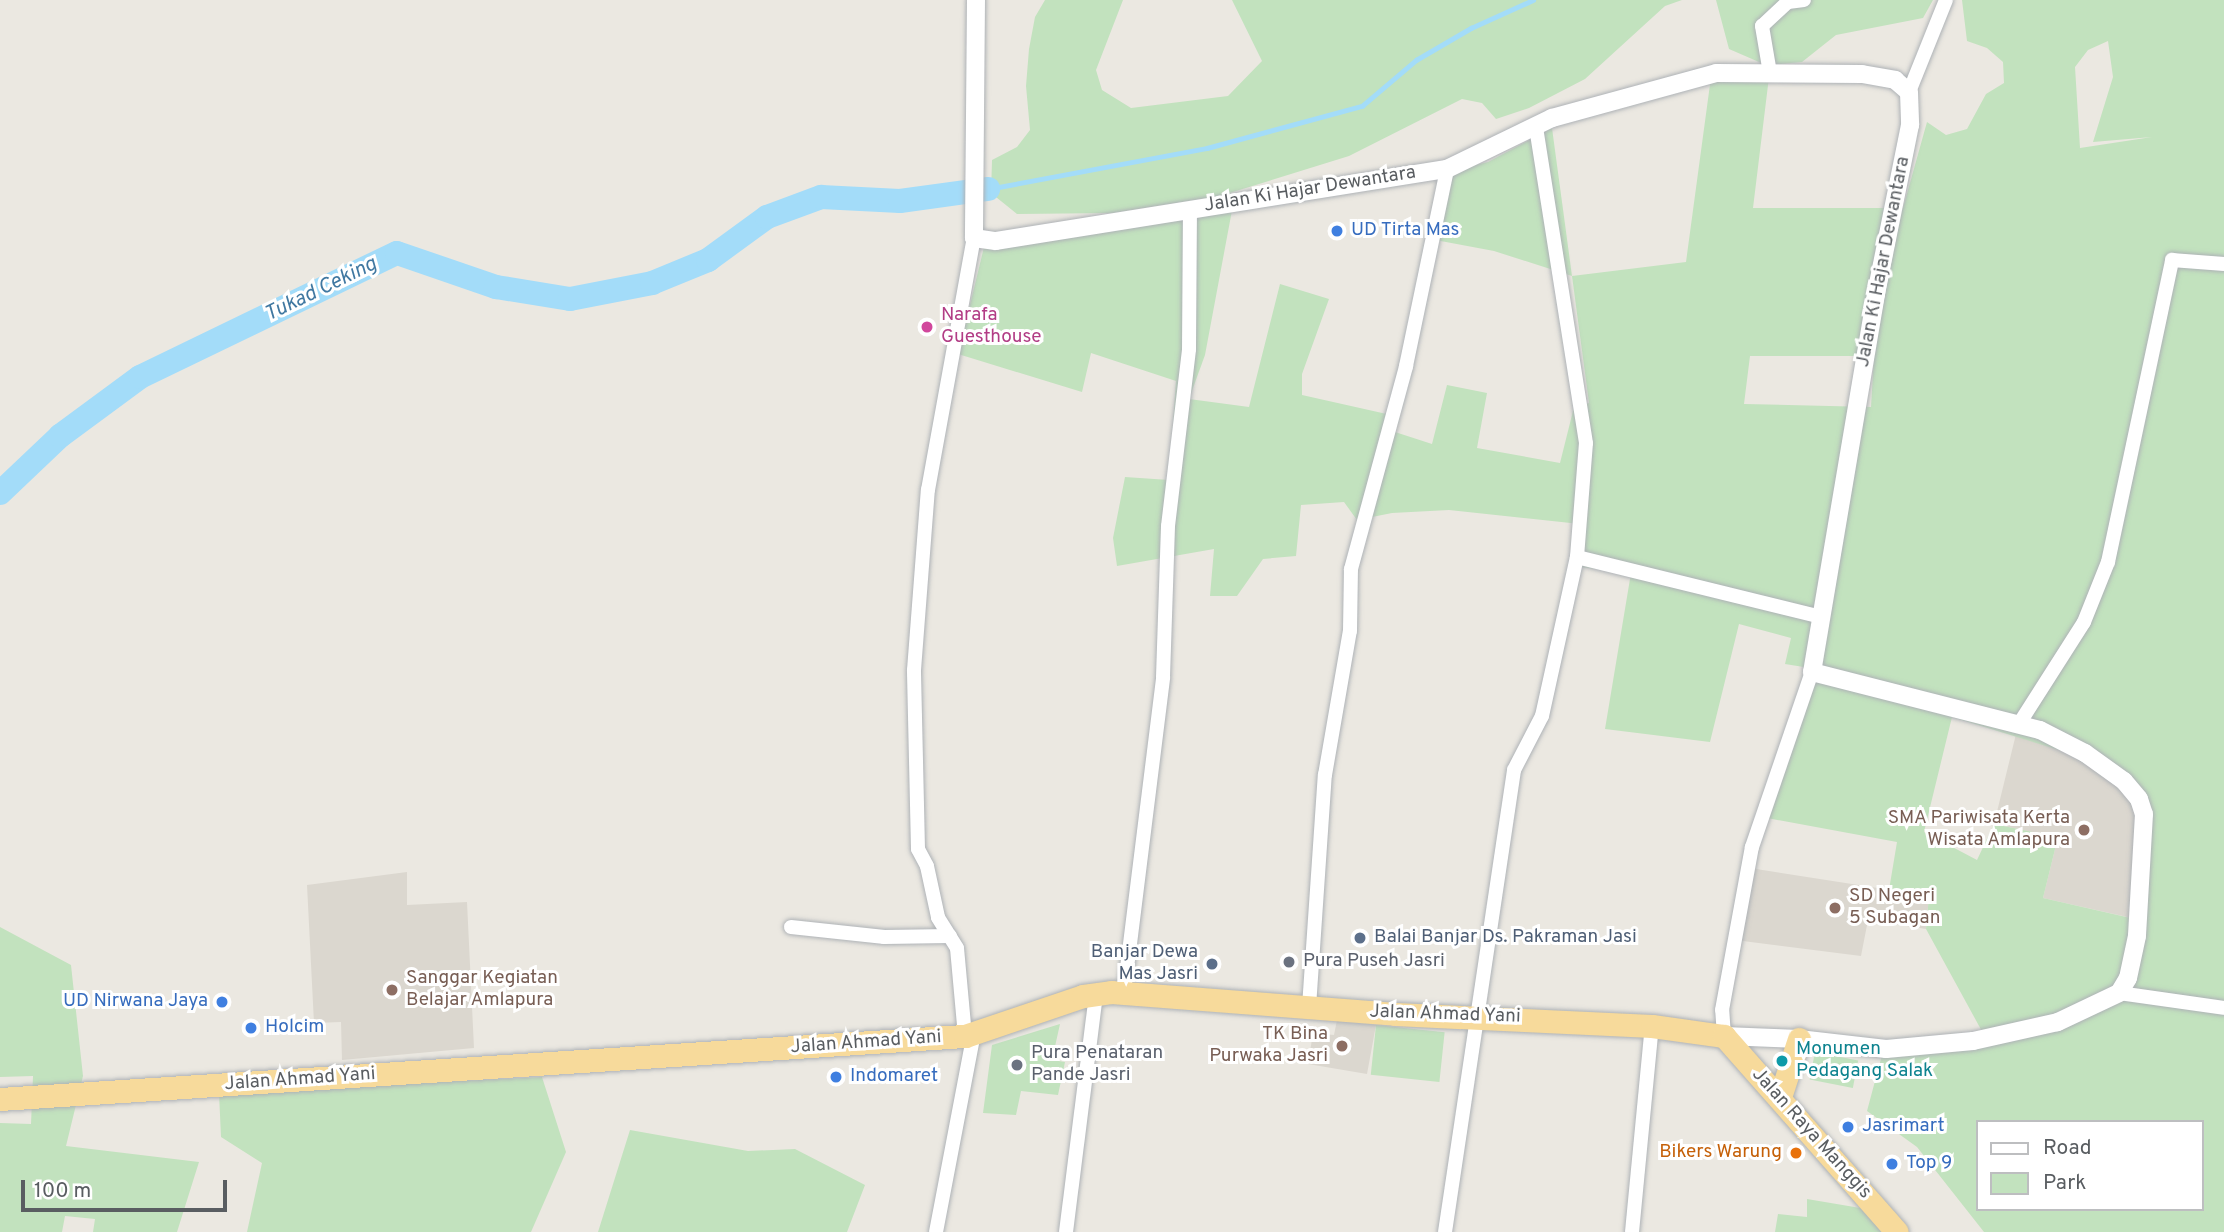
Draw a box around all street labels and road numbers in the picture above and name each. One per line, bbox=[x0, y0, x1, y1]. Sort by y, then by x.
street label: Jalan Ki Hajar Dewantara bbox=[1852, 155, 1916, 369]
street label: Jalan Ki Hajar Dewantara bbox=[1203, 162, 1417, 218]
street label: Jalan Ahmad Yani bbox=[1368, 1001, 1522, 1029]
street label: Jalan Ahmad Yani bbox=[789, 1026, 943, 1060]
street label: Jalan Ahmad Yani bbox=[223, 1063, 377, 1097]
street label: Jalan Raya Manggis bbox=[1746, 1064, 1876, 1204]

